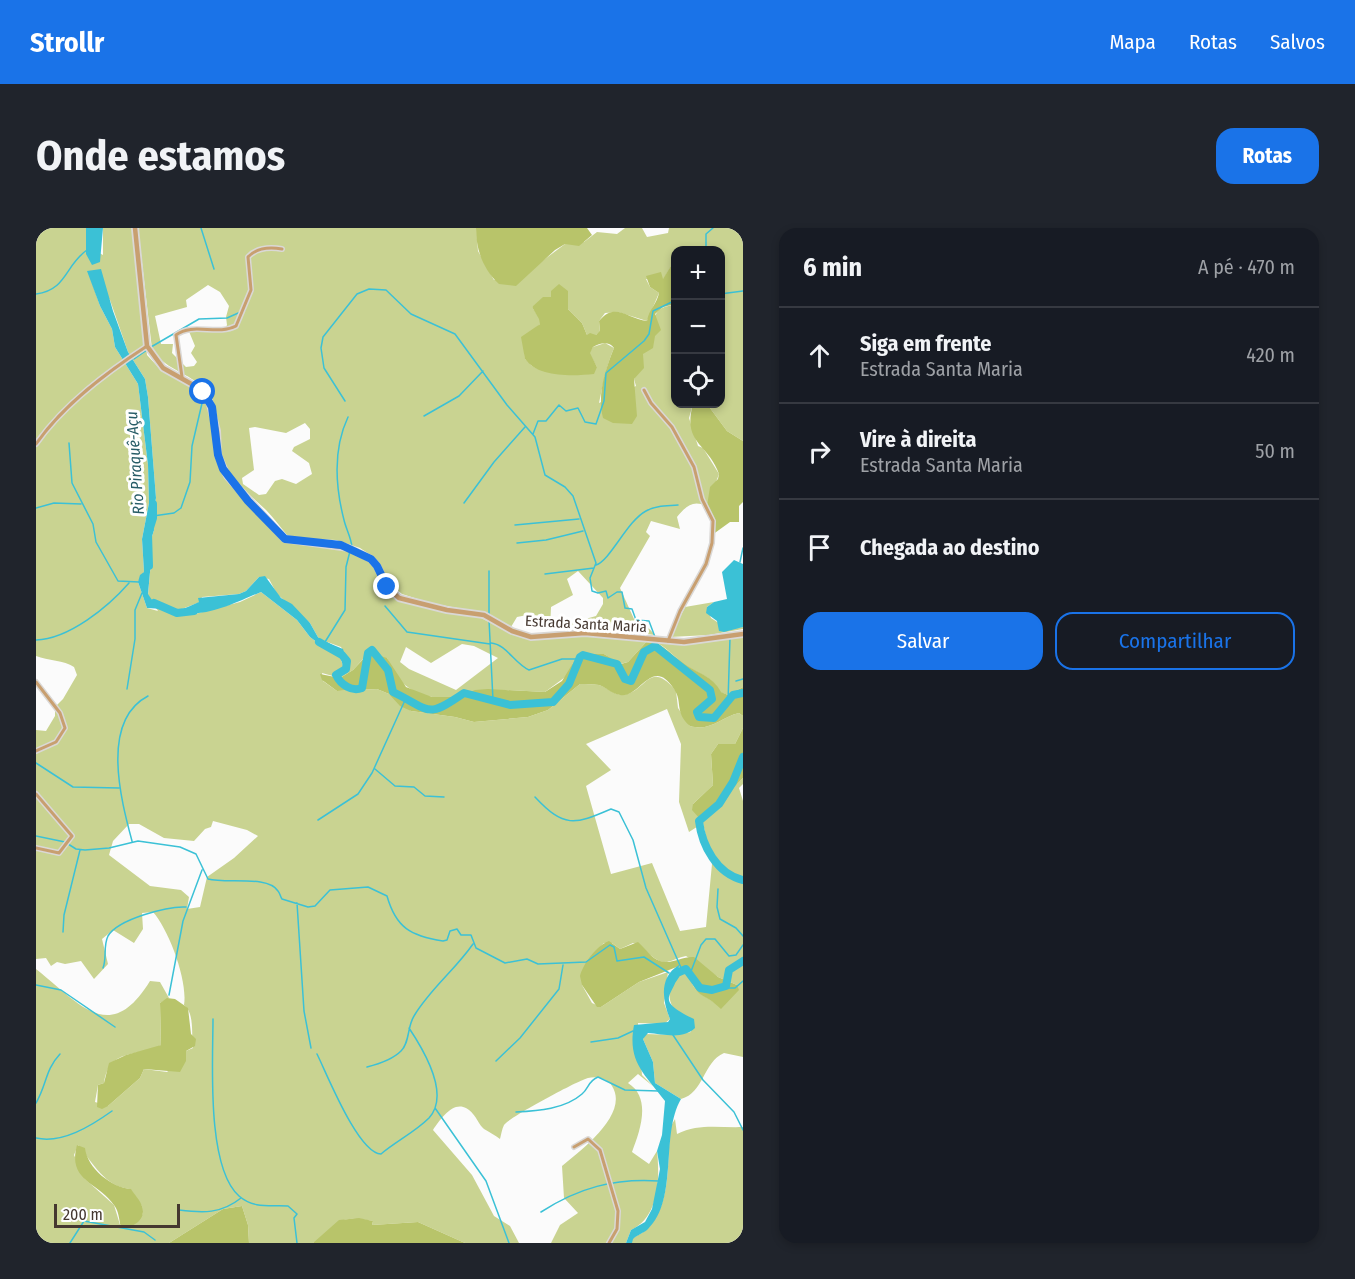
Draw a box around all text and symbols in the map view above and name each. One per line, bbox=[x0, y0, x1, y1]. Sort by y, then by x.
text: Strollr bbox=[30, 26, 104, 59]
text: Mapa bbox=[1109, 29, 1156, 55]
text: Rotas bbox=[1189, 29, 1237, 55]
text: Salvos bbox=[1270, 29, 1325, 55]
button: Rotas bbox=[1216, 128, 1319, 184]
text: Onde estamos bbox=[36, 131, 285, 181]
map controls bbox=[671, 246, 725, 408]
button: + bbox=[671, 246, 725, 300]
text: 6 min bbox=[803, 252, 862, 283]
text: A pé · 470 m bbox=[1198, 255, 1295, 279]
button: − bbox=[671, 300, 725, 354]
text: Siga em frente bbox=[860, 330, 991, 357]
icon: ahead bbox=[803, 339, 836, 372]
text: 420 m bbox=[1246, 343, 1295, 367]
button: locate bbox=[671, 354, 725, 408]
text: Estrada Santa Maria bbox=[860, 357, 1023, 381]
route start bbox=[189, 378, 215, 404]
water label: Rio Piraquê-Açu bbox=[122, 411, 148, 515]
text: Vire à direita bbox=[860, 426, 976, 453]
icon: right bbox=[803, 435, 836, 468]
text: 50 m bbox=[1255, 439, 1295, 463]
text: Estrada Santa Maria bbox=[860, 453, 1023, 477]
icon: arrive bbox=[803, 531, 836, 564]
text: Chegada ao destino bbox=[860, 534, 1040, 561]
route end bbox=[373, 573, 399, 599]
street label: Estrada Santa Maria bbox=[525, 612, 647, 636]
button: Salvar bbox=[803, 612, 1043, 670]
button: Compartilhar bbox=[1055, 612, 1295, 670]
scale bar bbox=[54, 1201, 180, 1228]
text: 200 m bbox=[63, 1205, 103, 1224]

